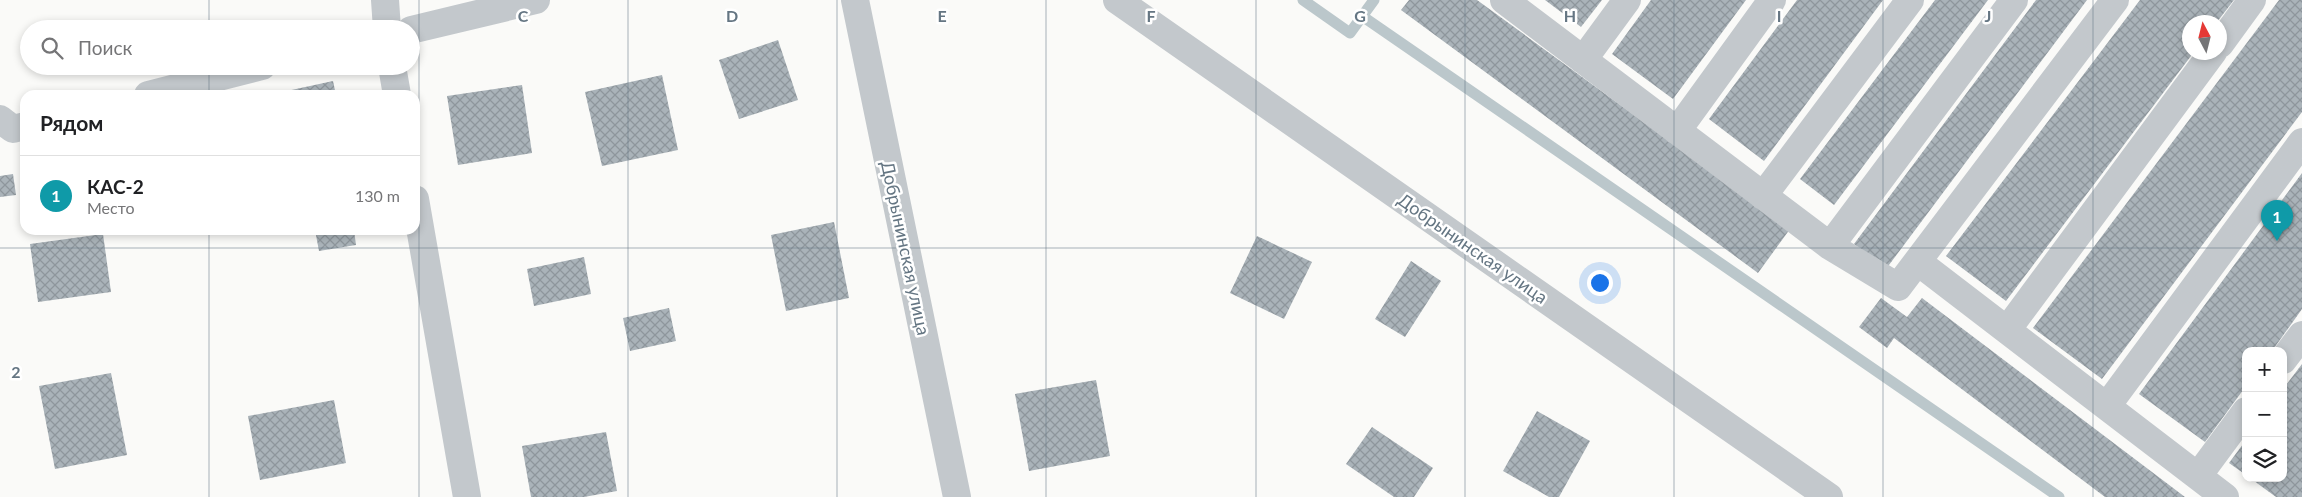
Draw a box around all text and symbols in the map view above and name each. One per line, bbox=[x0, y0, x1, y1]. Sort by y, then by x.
text: C bbox=[518, 6, 529, 25]
text: D bbox=[726, 6, 738, 25]
text: E bbox=[937, 6, 947, 25]
text: F bbox=[1146, 6, 1156, 25]
text: G bbox=[1354, 6, 1366, 25]
text: H bbox=[1564, 6, 1576, 25]
text: I bbox=[1777, 6, 1781, 25]
text: J bbox=[1985, 6, 1991, 25]
north arrow bbox=[2182, 15, 2227, 60]
search box bbox=[20, 20, 420, 75]
icon: search bbox=[38, 34, 66, 62]
text: Поиск bbox=[78, 36, 132, 59]
text: Рядом bbox=[40, 110, 103, 135]
street label: Добрынинская улица bbox=[877, 159, 935, 337]
text: КАС-2 bbox=[87, 175, 144, 198]
text: 1 bbox=[51, 186, 61, 205]
text: 130 m bbox=[355, 186, 400, 205]
street label: Добрынинская улица bbox=[1394, 188, 1552, 308]
text: Место bbox=[87, 198, 135, 217]
pin: 1 bbox=[2261, 200, 2293, 241]
your location bbox=[1587, 270, 1613, 296]
map controls bbox=[2242, 347, 2287, 482]
button: + bbox=[2242, 347, 2287, 392]
text: 2 bbox=[11, 362, 21, 381]
button: − bbox=[2242, 392, 2287, 437]
button: layers bbox=[2242, 437, 2287, 482]

